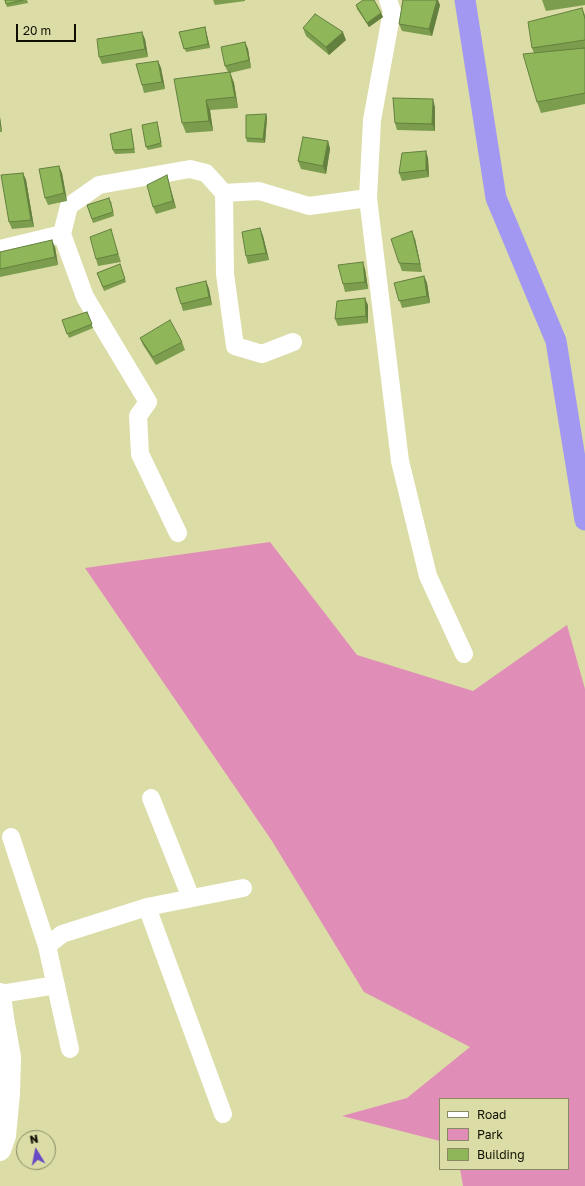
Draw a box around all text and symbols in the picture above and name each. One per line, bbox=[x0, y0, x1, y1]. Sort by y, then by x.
scale bar bbox=[18, 16, 78, 42]
text: 20 m bbox=[23, 23, 51, 38]
legend bbox=[439, 1098, 569, 1170]
text: Road bbox=[477, 1107, 506, 1122]
text: Park bbox=[477, 1127, 503, 1142]
north arrow bbox=[16, 1130, 56, 1170]
text: N bbox=[29, 1132, 39, 1146]
text: Building bbox=[477, 1147, 525, 1162]

